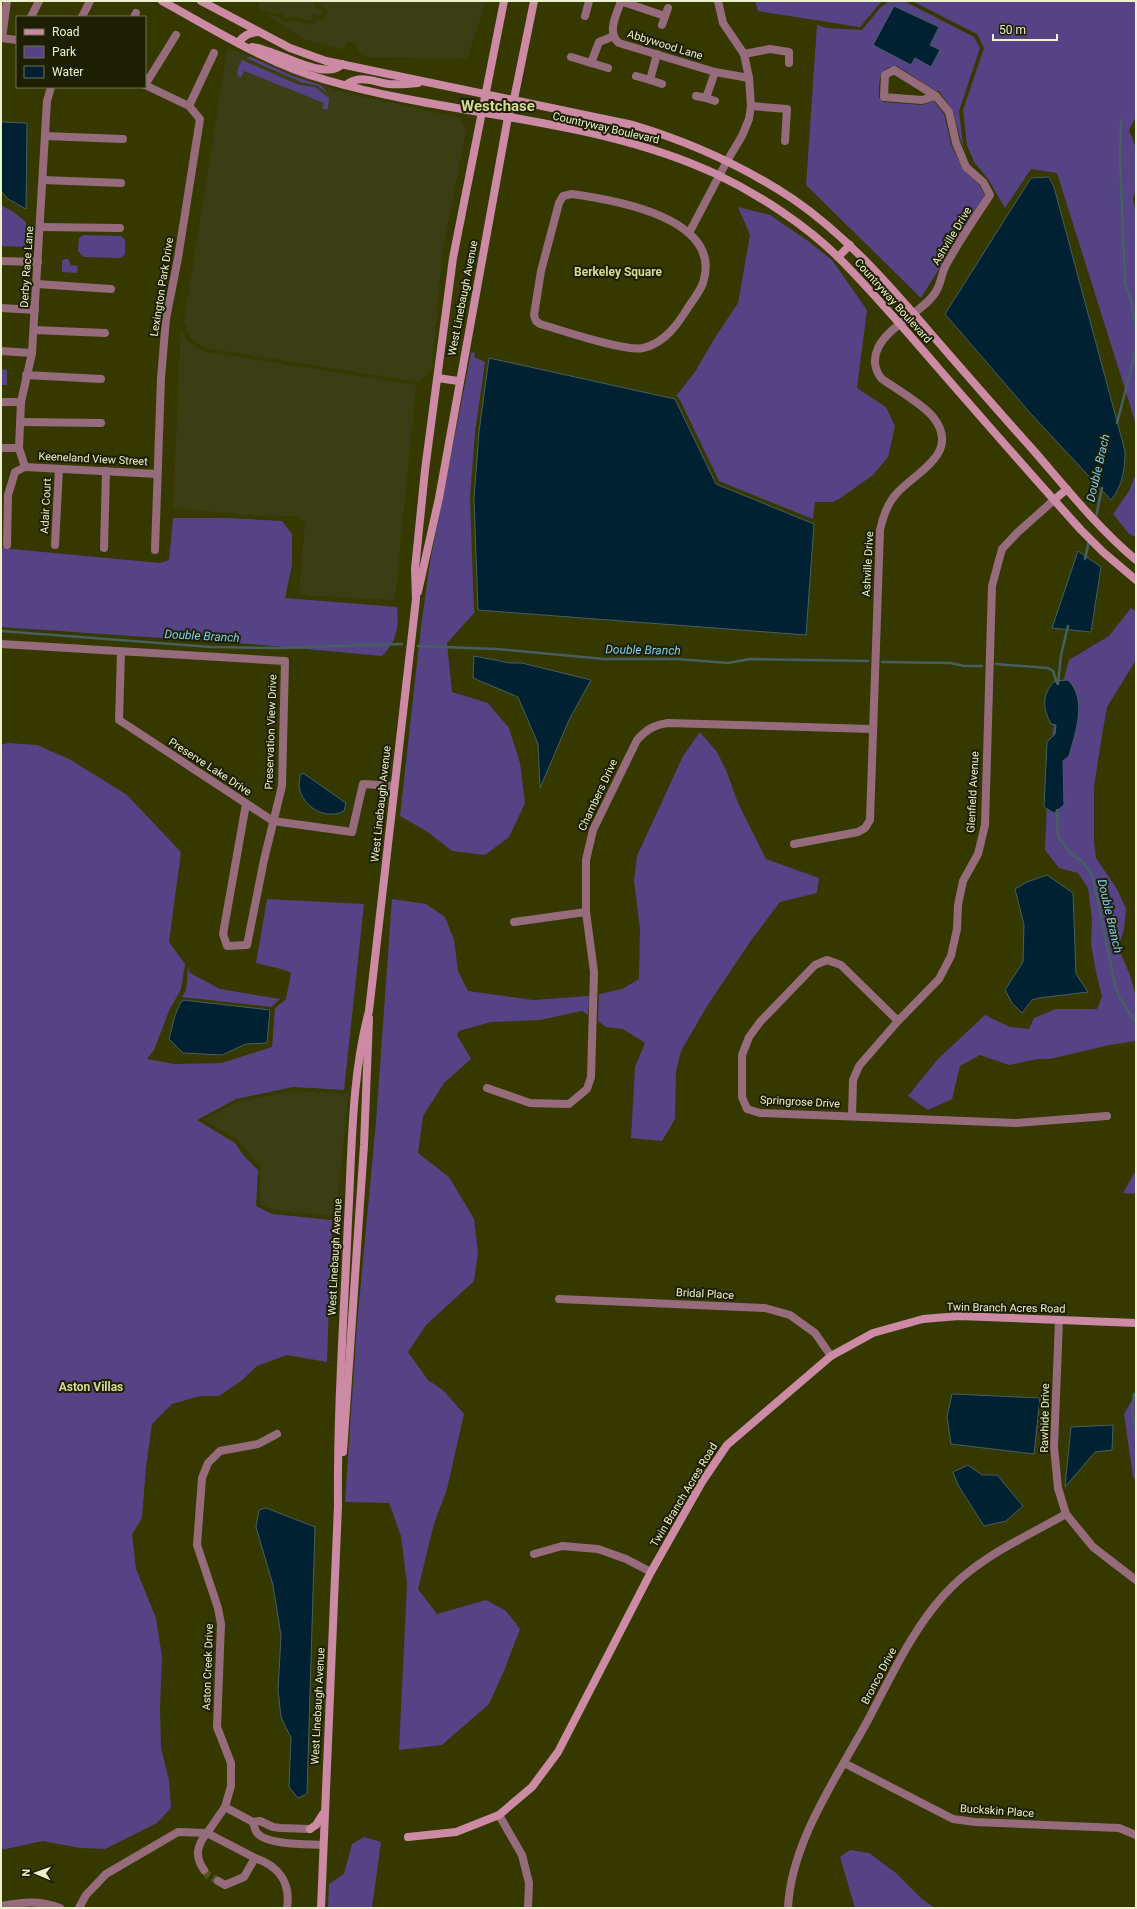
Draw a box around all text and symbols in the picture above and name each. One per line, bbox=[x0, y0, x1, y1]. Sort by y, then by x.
legend bbox=[16, 16, 146, 88]
scale bar bbox=[993, 16, 1057, 42]
text: 50 m bbox=[999, 23, 1026, 37]
text: Road bbox=[52, 25, 80, 39]
street label: Abbywood Lane bbox=[626, 27, 704, 63]
text: Park bbox=[52, 45, 77, 59]
text: Water bbox=[52, 65, 83, 79]
district label: Westchase bbox=[461, 97, 535, 115]
street label: Countryway Boulevard bbox=[551, 109, 661, 147]
street label: Ashville Drive bbox=[930, 204, 975, 267]
street label: Derby Race Lane bbox=[18, 226, 36, 308]
street label: Lexington Park Drive bbox=[148, 236, 176, 338]
street label: West Linebaugh Avenue bbox=[445, 239, 481, 357]
street label: Countryway Boulevard bbox=[852, 256, 934, 346]
district label: Berkeley Square bbox=[574, 265, 663, 279]
water label: Double Brach bbox=[1083, 433, 1113, 503]
street label: Keeneland View Street bbox=[38, 450, 148, 468]
street label: Adair Court bbox=[38, 478, 54, 534]
street label: Ashville Drive bbox=[860, 531, 876, 597]
water label: Double Branch bbox=[164, 627, 240, 645]
water label: Double Branch bbox=[605, 642, 681, 658]
street label: Preservation View Drive bbox=[262, 674, 280, 790]
street label: Preserve Lake Drive bbox=[166, 735, 254, 799]
street label: West Linebaugh Avenue bbox=[368, 745, 394, 863]
street label: Glenfield Avenue bbox=[964, 751, 982, 833]
street label: Chambers Drive bbox=[576, 757, 620, 833]
water label: Double Branch bbox=[1095, 878, 1125, 954]
street label: Springrose Drive bbox=[760, 1093, 841, 1111]
street label: West Linebaugh Avenue bbox=[325, 1198, 345, 1316]
street label: Bridal Place bbox=[676, 1286, 734, 1302]
street label: Twin Branch Acres Road bbox=[946, 1300, 1066, 1316]
district label: Aston Villas bbox=[59, 1380, 123, 1394]
street label: Rawhide Drive bbox=[1038, 1383, 1052, 1453]
street label: Twin Branch Acres Road bbox=[648, 1441, 720, 1549]
street label: Aston Creek Drive bbox=[200, 1623, 216, 1711]
street label: Bronco Drive bbox=[859, 1645, 899, 1707]
street label: West Linebaugh Avenue bbox=[308, 1647, 328, 1765]
street label: Buckskin Place bbox=[960, 1802, 1035, 1820]
north arrow bbox=[16, 1853, 56, 1893]
text: N bbox=[20, 1868, 33, 1877]

